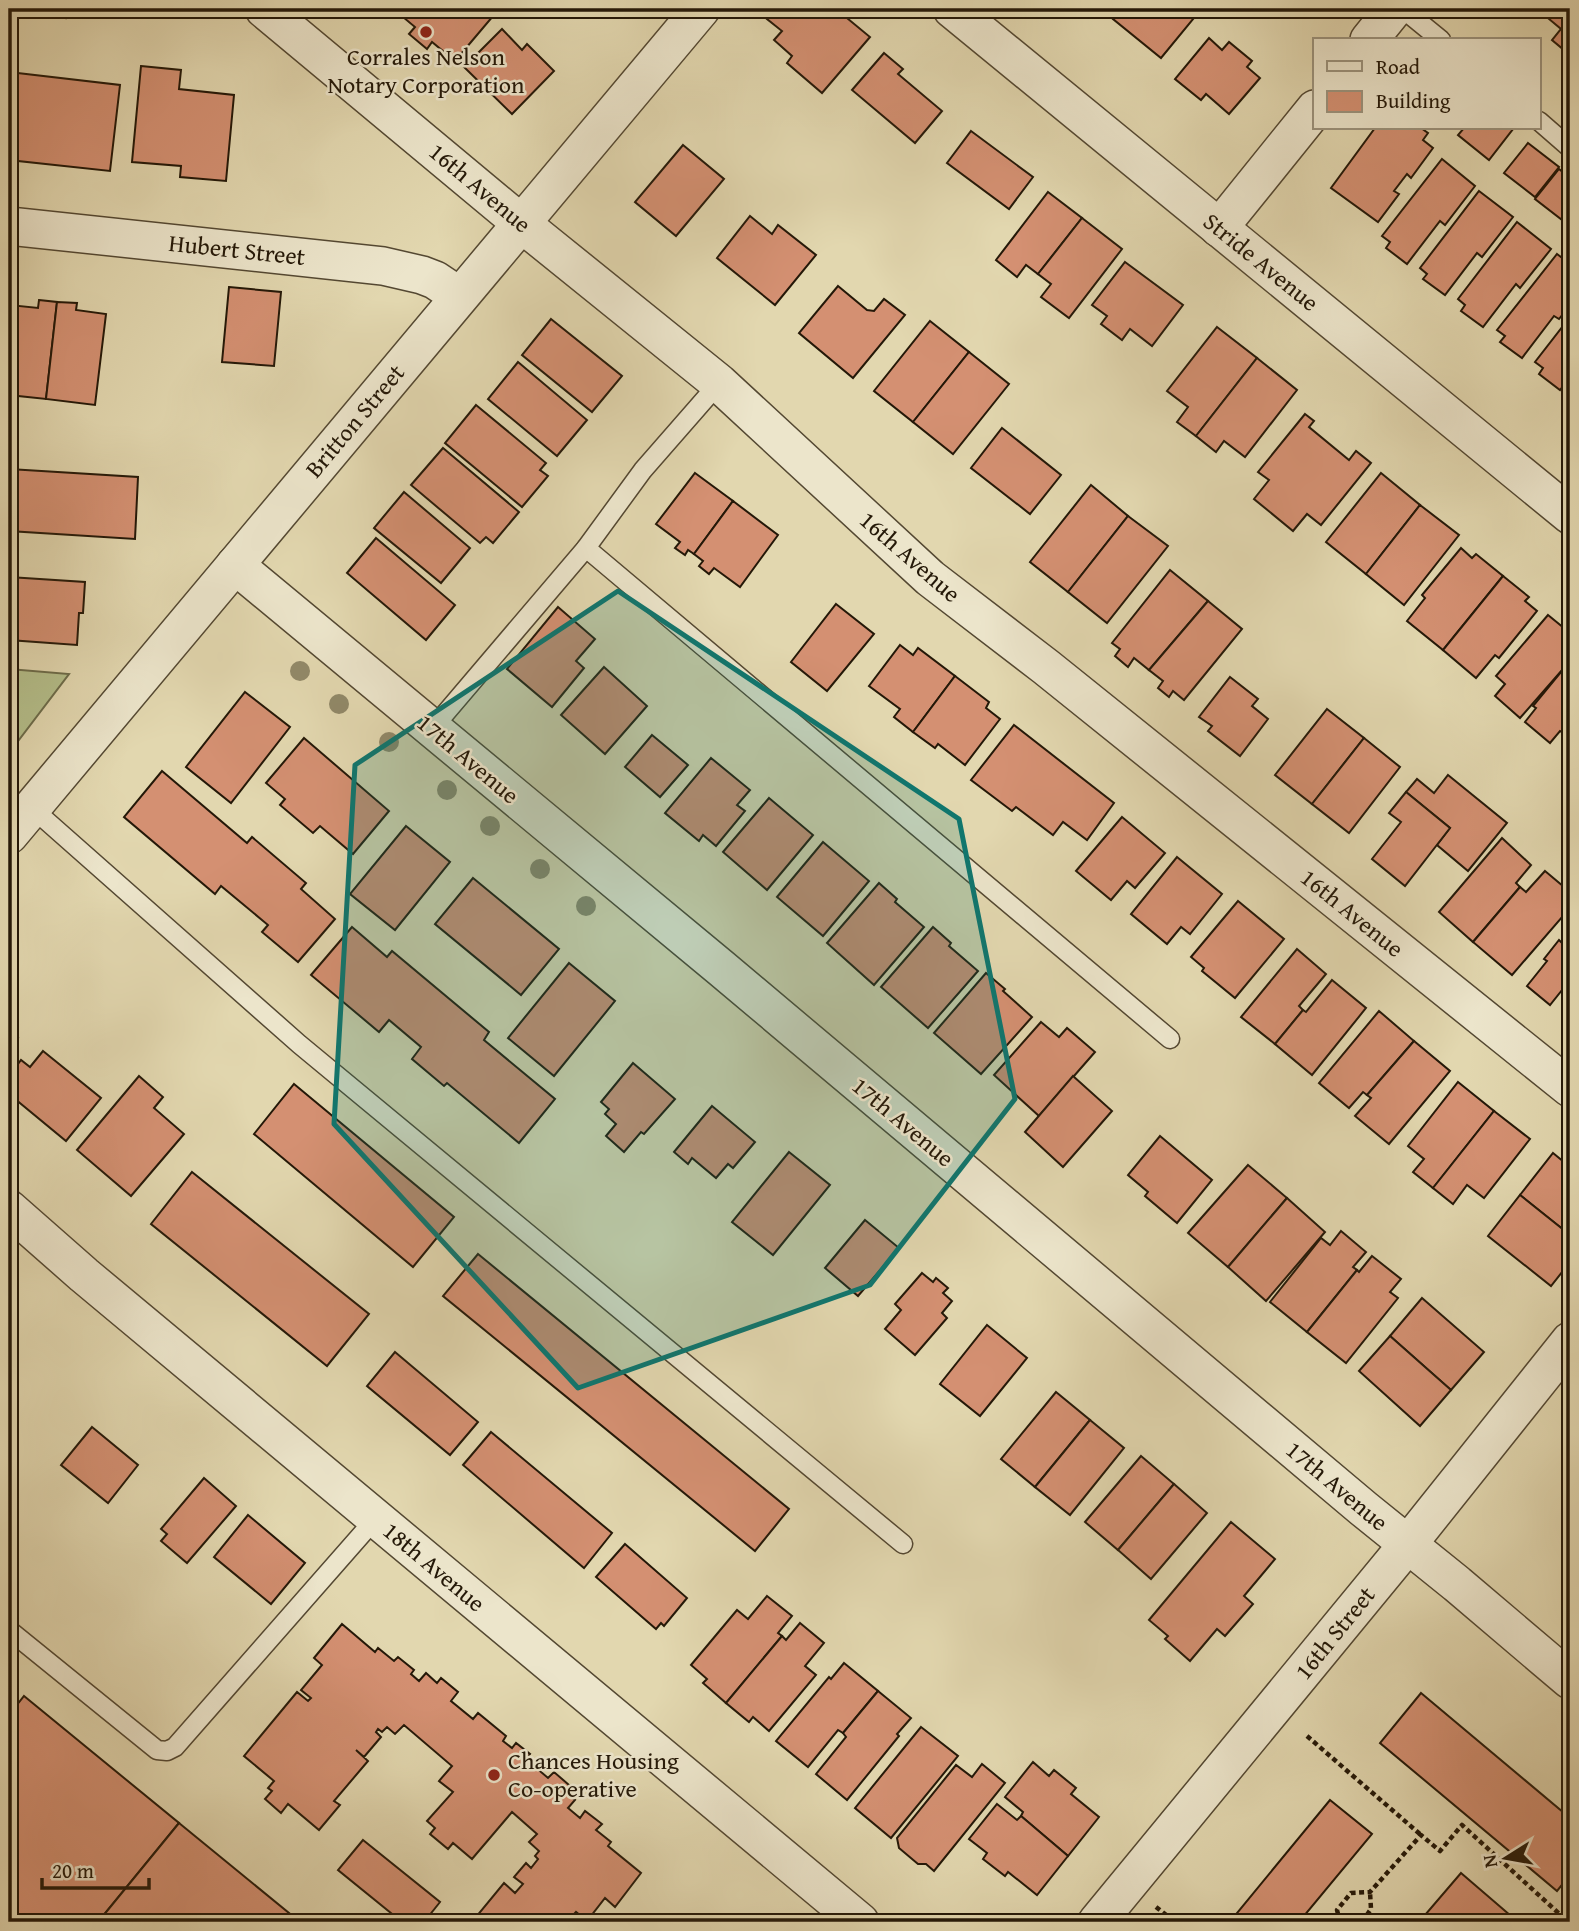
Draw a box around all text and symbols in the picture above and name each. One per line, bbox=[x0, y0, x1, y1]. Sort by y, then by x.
marker: Corrales Nelson Notary Corporation bbox=[418, 24, 434, 40]
legend bbox=[1313, 38, 1540, 130]
place label: Corrales Nelson Notary Corporation bbox=[327, 39, 525, 102]
text: Road bbox=[1376, 51, 1421, 82]
text: Building bbox=[1376, 85, 1451, 116]
street label: 16th Avenue bbox=[422, 134, 539, 241]
street label: Stride Avenue bbox=[1196, 204, 1327, 319]
street label: Hubert Street bbox=[167, 225, 308, 274]
street label: Britton Street bbox=[297, 356, 413, 485]
street label: 16th Avenue bbox=[852, 503, 969, 611]
street label: 17th Avenue bbox=[410, 705, 527, 812]
street label: 16th Avenue bbox=[1293, 860, 1412, 965]
street label: 17th Avenue bbox=[845, 1068, 962, 1175]
street label: 17th Avenue bbox=[1279, 1432, 1396, 1539]
street label: 18th Avenue bbox=[376, 1513, 493, 1620]
street label: 16th Street bbox=[1286, 1578, 1383, 1687]
place label: Chances Housing Co-operative bbox=[508, 1743, 679, 1806]
marker: Chances Housing Co-operative bbox=[486, 1767, 502, 1783]
north arrow bbox=[1470, 1822, 1540, 1892]
scale bar bbox=[42, 1847, 149, 1891]
text: N bbox=[1474, 1852, 1504, 1870]
text: 20 m bbox=[52, 1855, 94, 1886]

